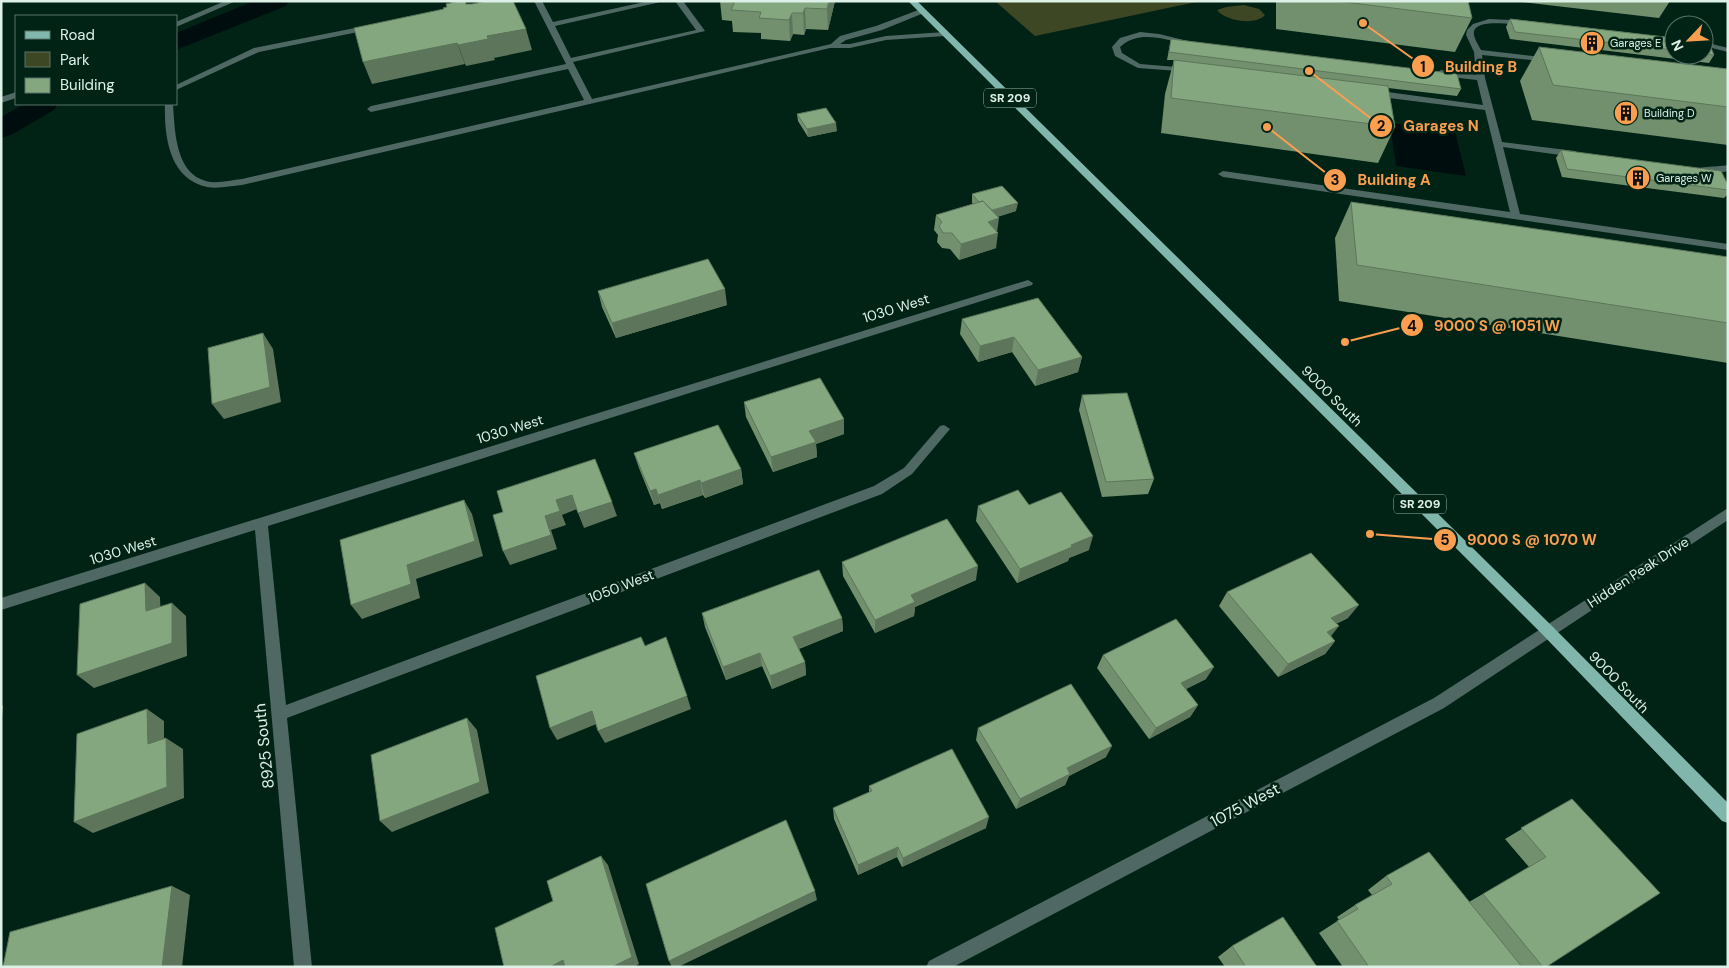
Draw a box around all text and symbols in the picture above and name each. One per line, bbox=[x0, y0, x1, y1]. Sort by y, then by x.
legend bbox=[15, 15, 178, 105]
north arrow bbox=[1664, 15, 1714, 65]
text: Road bbox=[60, 25, 95, 45]
building icon: Garages E bbox=[1579, 30, 1605, 56]
place label: Garages E bbox=[1610, 36, 1661, 50]
text: N bbox=[1667, 37, 1688, 54]
text: Park bbox=[60, 50, 90, 70]
callout: Building B bbox=[1410, 51, 1527, 81]
text: 1 bbox=[1420, 57, 1426, 77]
text: Building B bbox=[1445, 57, 1517, 77]
text: Building bbox=[60, 75, 115, 95]
road number: SR 209 bbox=[984, 89, 1036, 108]
building icon: Building D bbox=[1613, 100, 1639, 126]
place label: Building D bbox=[1644, 106, 1695, 120]
callout: Garages N bbox=[1369, 111, 1489, 141]
text: 2 bbox=[1377, 116, 1386, 136]
text: Garages N bbox=[1403, 116, 1479, 136]
callout: Building A bbox=[1322, 165, 1441, 195]
building icon: Garages W bbox=[1625, 165, 1651, 191]
text: 3 bbox=[1330, 170, 1340, 190]
text: Building A bbox=[1357, 170, 1431, 190]
place label: Garages W bbox=[1656, 171, 1712, 185]
street label: 1030 West bbox=[861, 289, 931, 327]
callout: 9000 S @ 1051 W bbox=[1399, 310, 1570, 340]
text: 4 bbox=[1407, 316, 1417, 336]
text: 9000 S @ 1051 W bbox=[1434, 316, 1560, 336]
street label: 9000 South bbox=[1298, 362, 1366, 430]
street label: 1030 West bbox=[475, 410, 545, 448]
road number: SR 209 bbox=[1394, 494, 1446, 514]
callout: 9000 S @ 1070 W bbox=[1432, 525, 1607, 555]
text: 5 bbox=[1440, 530, 1450, 550]
text: 9000 S @ 1070 W bbox=[1467, 530, 1597, 550]
street label: 1030 West bbox=[88, 531, 158, 569]
street label: Hidden Peak Drive bbox=[1584, 532, 1692, 612]
street label: 1050 West bbox=[586, 565, 656, 607]
street label: 9000 South bbox=[1585, 647, 1653, 717]
street label: 8925 South bbox=[249, 702, 279, 790]
street label: 1075 West bbox=[1207, 778, 1283, 832]

